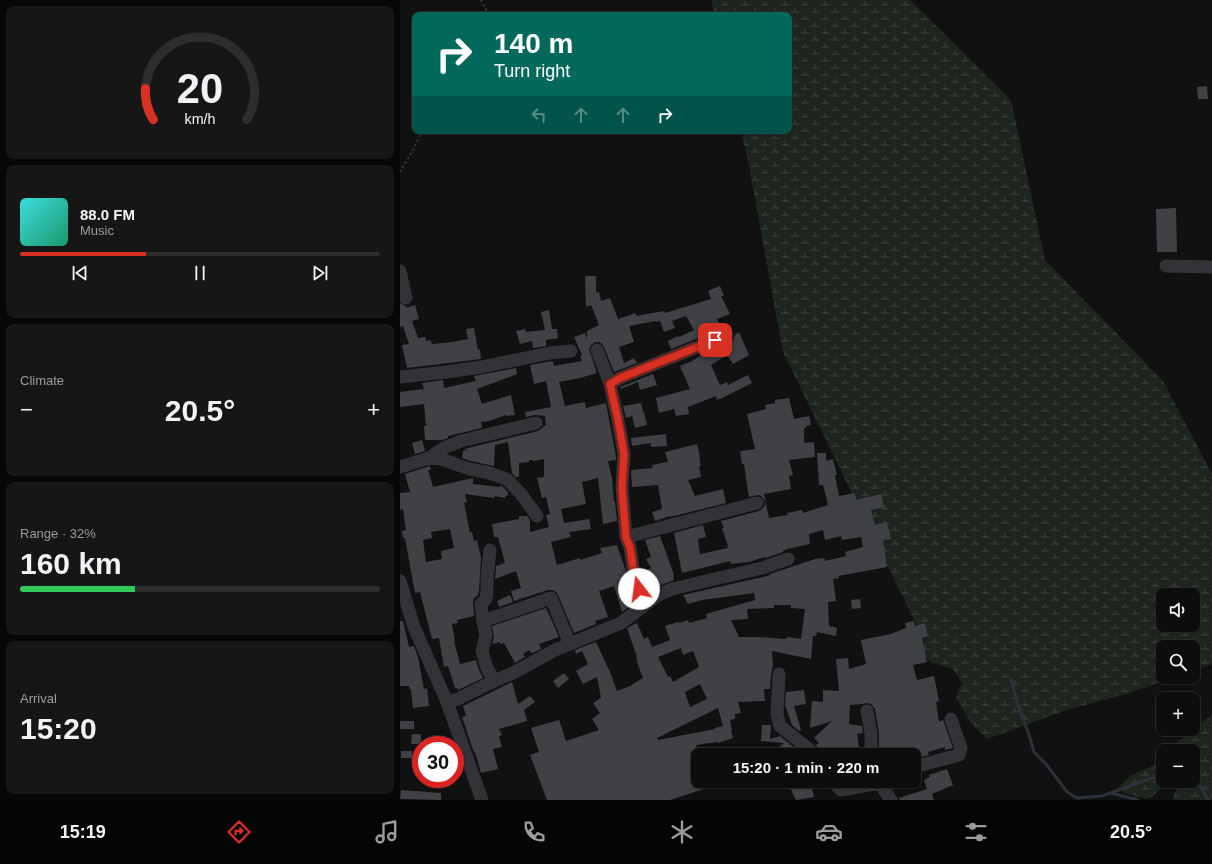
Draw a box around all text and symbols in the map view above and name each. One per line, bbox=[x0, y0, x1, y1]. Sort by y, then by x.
icon: right bbox=[428, 28, 480, 80]
text: 140 m bbox=[494, 28, 573, 59]
text: Turn right bbox=[494, 61, 570, 81]
text: 20 bbox=[177, 65, 223, 112]
icon: left bbox=[528, 104, 550, 126]
icon: ahead bbox=[570, 104, 592, 126]
icon: ahead bbox=[612, 104, 634, 126]
icon: right bbox=[654, 104, 676, 126]
text: km/h bbox=[185, 111, 216, 127]
text: 88.0 FM bbox=[80, 206, 135, 223]
text: Music bbox=[80, 223, 114, 238]
icon: previous bbox=[69, 262, 91, 284]
icon: pause bbox=[189, 262, 211, 284]
icon: next bbox=[309, 262, 331, 284]
pin bbox=[698, 323, 732, 357]
icon: arrive bbox=[704, 329, 726, 351]
text: Climate bbox=[20, 373, 64, 388]
text: 20.5° bbox=[165, 394, 235, 427]
text: − bbox=[20, 397, 33, 422]
text: + bbox=[367, 397, 380, 422]
text: Range · 32% bbox=[20, 526, 96, 541]
text: 160 km bbox=[20, 547, 122, 580]
position arrow bbox=[618, 568, 660, 610]
map controls bbox=[1156, 588, 1200, 788]
button: sound bbox=[1156, 588, 1200, 632]
button: search bbox=[1156, 640, 1200, 684]
text: Arrival bbox=[20, 691, 57, 706]
button: + bbox=[1156, 692, 1200, 736]
text: 15:20 bbox=[20, 712, 97, 745]
speed limit sign: 30 bbox=[412, 736, 464, 788]
button: − bbox=[1156, 744, 1200, 788]
text: 15:20 · 1 min · 220 m bbox=[733, 759, 879, 776]
icon: directions bbox=[225, 818, 253, 846]
icon: music bbox=[373, 818, 401, 846]
icon: phone bbox=[520, 818, 548, 846]
icon: climate bbox=[668, 818, 696, 846]
icon: car bbox=[815, 818, 843, 846]
icon: filters bbox=[962, 818, 990, 846]
text: 15:19 bbox=[60, 822, 106, 842]
text: 20.5° bbox=[1110, 822, 1152, 842]

